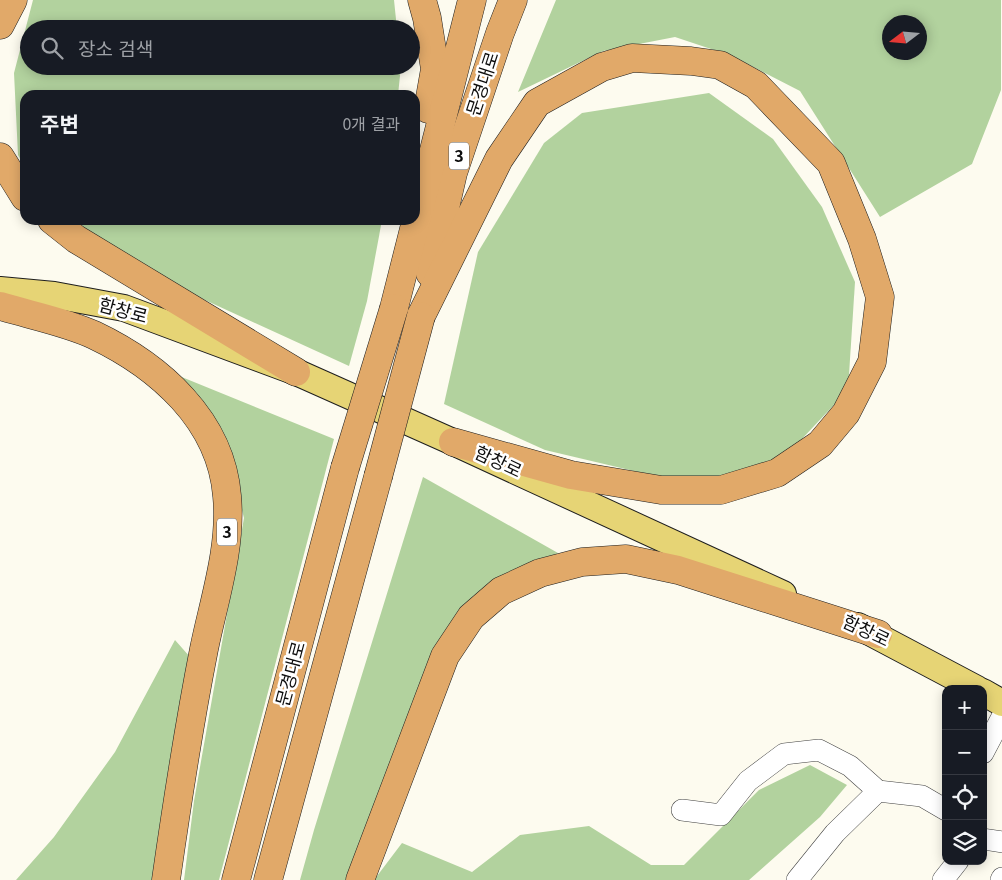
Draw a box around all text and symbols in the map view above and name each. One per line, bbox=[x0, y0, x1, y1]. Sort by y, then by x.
north arrow bbox=[882, 15, 927, 60]
search box bbox=[20, 20, 420, 75]
icon: search bbox=[38, 34, 66, 62]
text: 장소 검색 bbox=[78, 34, 153, 61]
street label: 문경대로 bbox=[458, 48, 504, 119]
text: 주변 bbox=[40, 108, 79, 138]
text: 0개 결과 bbox=[342, 111, 400, 135]
road number: 3 bbox=[449, 142, 469, 170]
street label: 함창로 bbox=[96, 290, 151, 328]
street label: 함창로 bbox=[471, 438, 527, 482]
road number: 3 bbox=[217, 518, 237, 546]
street label: 함창로 bbox=[839, 607, 895, 651]
street label: 문경대로 bbox=[268, 638, 310, 709]
map controls bbox=[942, 685, 987, 865]
button: + bbox=[942, 685, 987, 730]
button: − bbox=[942, 730, 987, 775]
button: locate bbox=[942, 775, 987, 820]
button: layers bbox=[942, 820, 987, 865]

